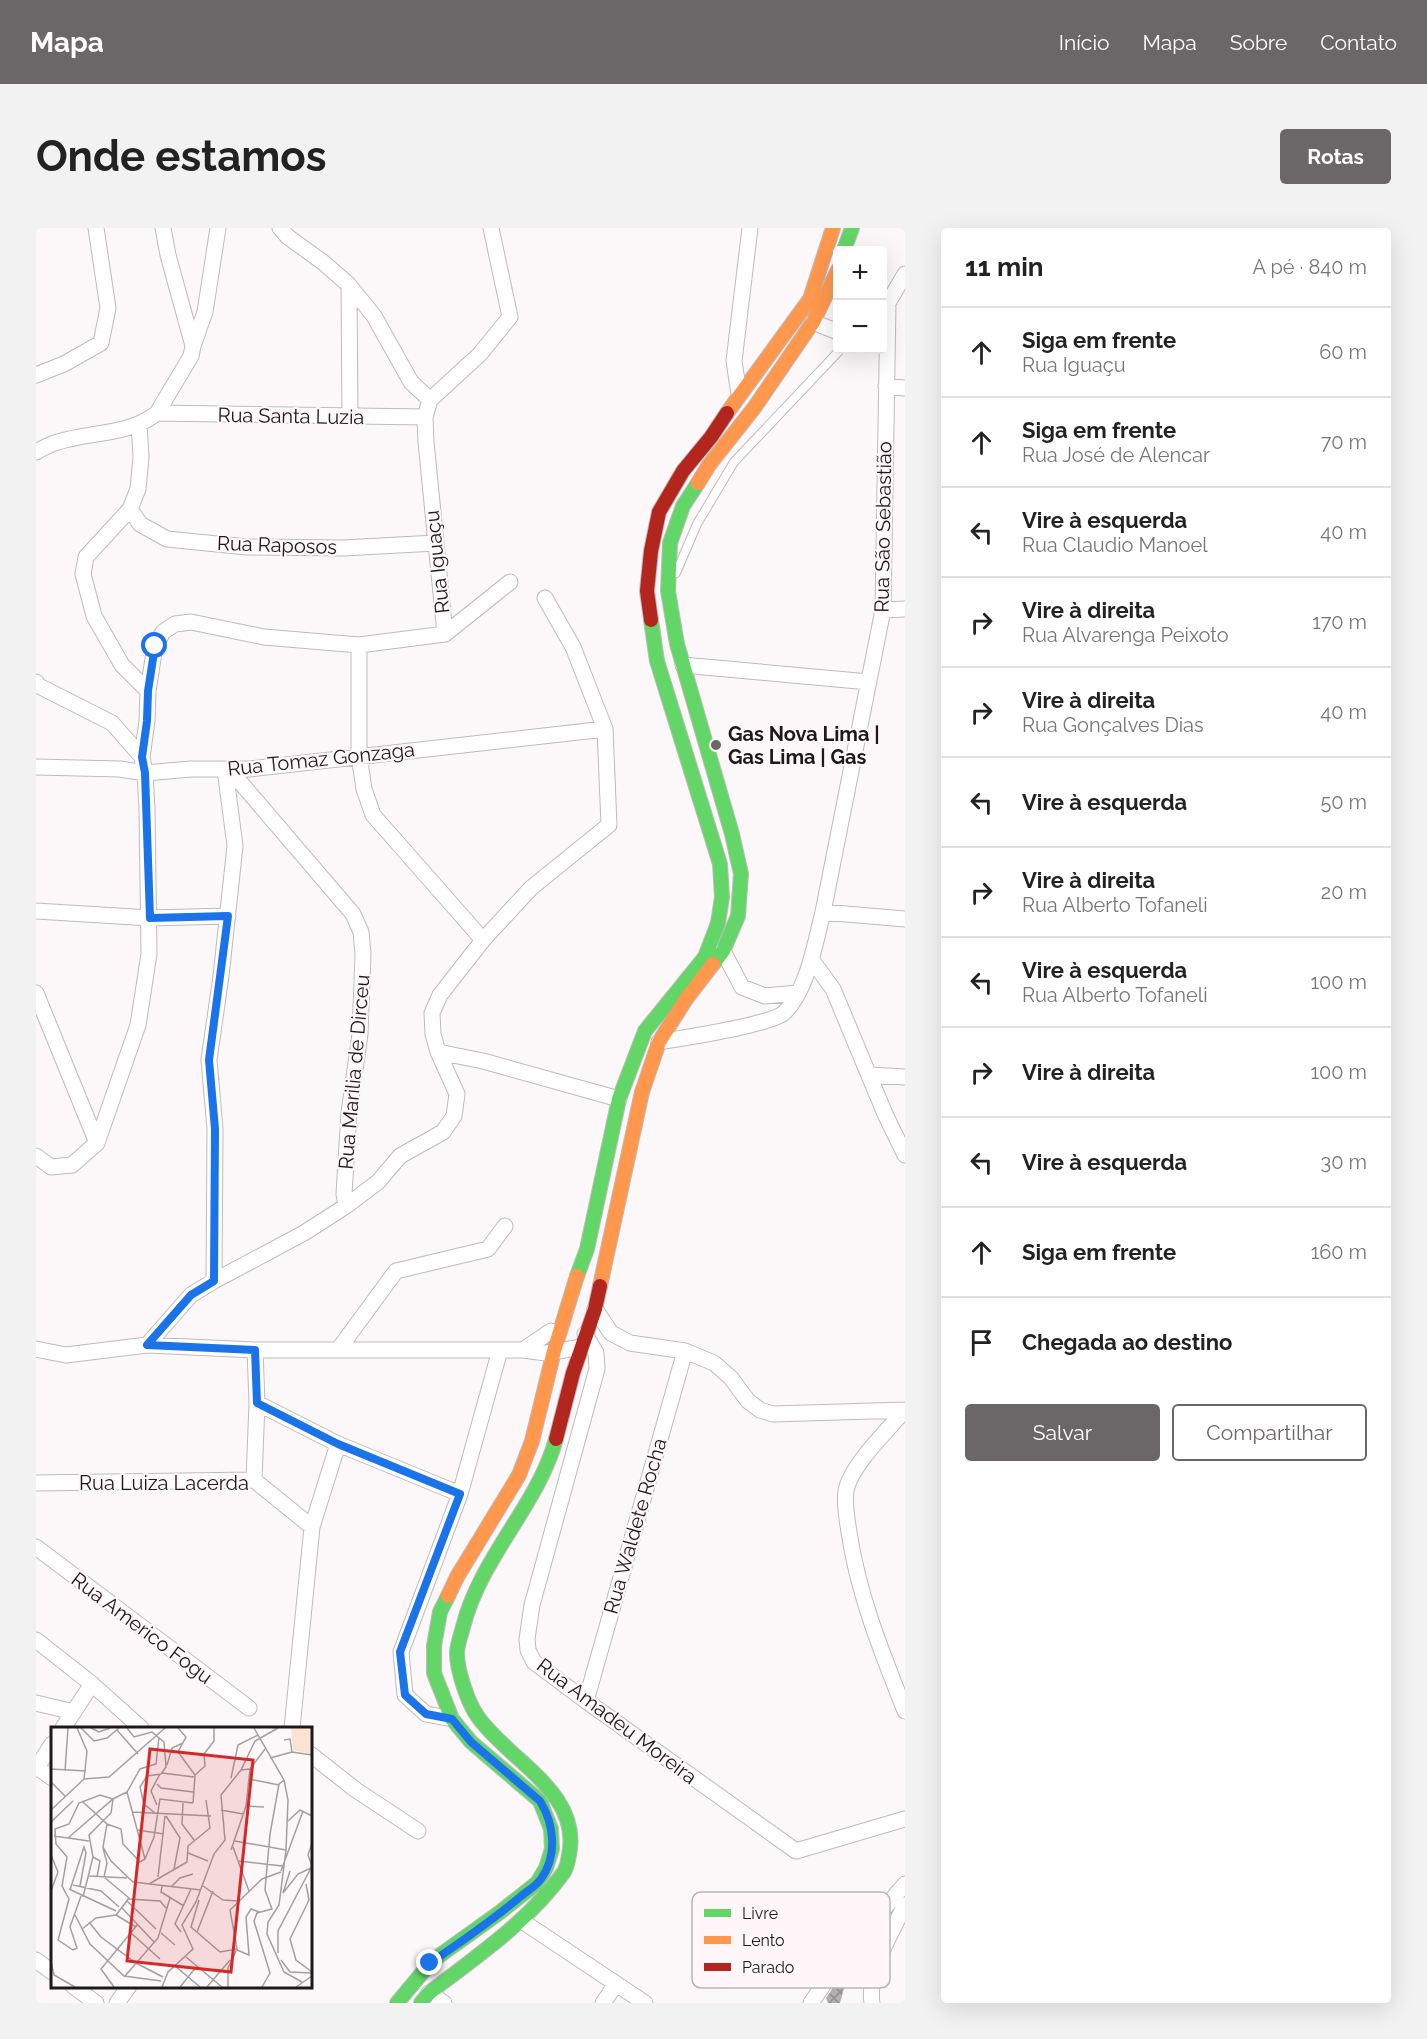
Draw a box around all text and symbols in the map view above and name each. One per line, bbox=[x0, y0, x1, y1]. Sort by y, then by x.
text: Mapa bbox=[30, 26, 104, 59]
text: Início bbox=[1059, 30, 1109, 55]
text: Mapa bbox=[1142, 30, 1197, 55]
text: Sobre bbox=[1230, 30, 1287, 55]
text: Contato bbox=[1320, 30, 1397, 55]
button: Rotas bbox=[1280, 129, 1391, 184]
text: Onde estamos bbox=[36, 132, 327, 181]
map controls bbox=[833, 246, 887, 354]
button: + bbox=[833, 246, 887, 300]
text: 11 min bbox=[965, 252, 1043, 282]
text: A pé · 840 m bbox=[1252, 255, 1367, 279]
button: − bbox=[833, 300, 887, 354]
text: Siga em frente bbox=[1022, 327, 1176, 353]
icon: ahead bbox=[965, 336, 998, 369]
text: 60 m bbox=[1319, 340, 1367, 364]
text: Rua Iguaçu bbox=[1022, 353, 1126, 377]
street label: Rua Santa Luzia bbox=[217, 403, 365, 429]
text: Siga em frente bbox=[1022, 417, 1176, 443]
icon: ahead bbox=[965, 426, 998, 459]
text: 70 m bbox=[1321, 430, 1367, 454]
street label: Rua São Sebastião bbox=[870, 441, 896, 613]
text: Rua José de Alencar bbox=[1022, 443, 1210, 467]
text: Vire à esquerda bbox=[1022, 507, 1187, 533]
street label: Rua Iguaçu bbox=[420, 509, 454, 615]
icon: left bbox=[965, 516, 998, 549]
text: 40 m bbox=[1320, 520, 1367, 544]
street label: Rua Raposos bbox=[217, 531, 337, 559]
text: Rua Claudio Manoel bbox=[1022, 533, 1208, 557]
text: Vire à direita bbox=[1022, 597, 1155, 623]
icon: right bbox=[965, 606, 998, 639]
text: 170 m bbox=[1312, 610, 1367, 634]
text: Rua Alvarenga Peixoto bbox=[1022, 623, 1229, 647]
route start bbox=[141, 632, 167, 658]
text: Vire à direita bbox=[1022, 687, 1155, 713]
icon: right bbox=[965, 696, 998, 729]
text: 40 m bbox=[1320, 700, 1367, 724]
text: Rua Gonçalves Dias bbox=[1022, 713, 1204, 737]
place label: Gas Nova Lima | Gas Lima | Gas bbox=[728, 722, 880, 769]
street label: Rua Tomaz Gonzaga bbox=[226, 737, 416, 781]
marker: Gas Nova Lima | Gas Lima | Gas bbox=[709, 738, 723, 752]
icon: left bbox=[965, 786, 998, 819]
text: Vire à esquerda bbox=[1022, 789, 1187, 815]
text: 50 m bbox=[1320, 790, 1367, 814]
text: Vire à direita bbox=[1022, 867, 1155, 893]
icon: right bbox=[965, 876, 998, 909]
text: 20 m bbox=[1321, 880, 1367, 904]
text: Rua Alberto Tofaneli bbox=[1022, 893, 1208, 917]
text: Vire à esquerda bbox=[1022, 957, 1187, 983]
icon: left bbox=[965, 966, 998, 999]
text: 100 m bbox=[1310, 970, 1367, 994]
street label: Rua Marilia de Dirceu bbox=[334, 974, 374, 1170]
text: Rua Alberto Tofaneli bbox=[1022, 983, 1208, 1007]
icon: right bbox=[965, 1056, 998, 1089]
text: Vire à direita bbox=[1022, 1059, 1155, 1085]
text: 100 m bbox=[1310, 1060, 1367, 1084]
icon: left bbox=[965, 1146, 998, 1179]
text: Vire à esquerda bbox=[1022, 1149, 1187, 1175]
text: 30 m bbox=[1321, 1150, 1367, 1174]
icon: ahead bbox=[965, 1236, 998, 1269]
text: Siga em frente bbox=[1022, 1239, 1176, 1265]
text: 160 m bbox=[1311, 1240, 1367, 1264]
icon: arrive bbox=[965, 1326, 998, 1359]
text: Chegada ao destino bbox=[1022, 1329, 1232, 1355]
button: Salvar bbox=[965, 1404, 1160, 1461]
button: Compartilhar bbox=[1172, 1404, 1367, 1461]
street label: Rua Waldete Rocha bbox=[598, 1435, 672, 1617]
street label: Rua Luiza Lacerda bbox=[79, 1471, 249, 1495]
street label: Rua Americo Fogu bbox=[67, 1567, 217, 1689]
street label: Rua Amadeu Moreira bbox=[532, 1653, 702, 1789]
inset map bbox=[51, 1727, 312, 1988]
legend bbox=[692, 1892, 890, 1988]
text: Livre bbox=[742, 1904, 778, 1923]
text: Lento bbox=[742, 1931, 785, 1950]
route end bbox=[416, 1949, 442, 1975]
text: Parado bbox=[742, 1958, 794, 1977]

